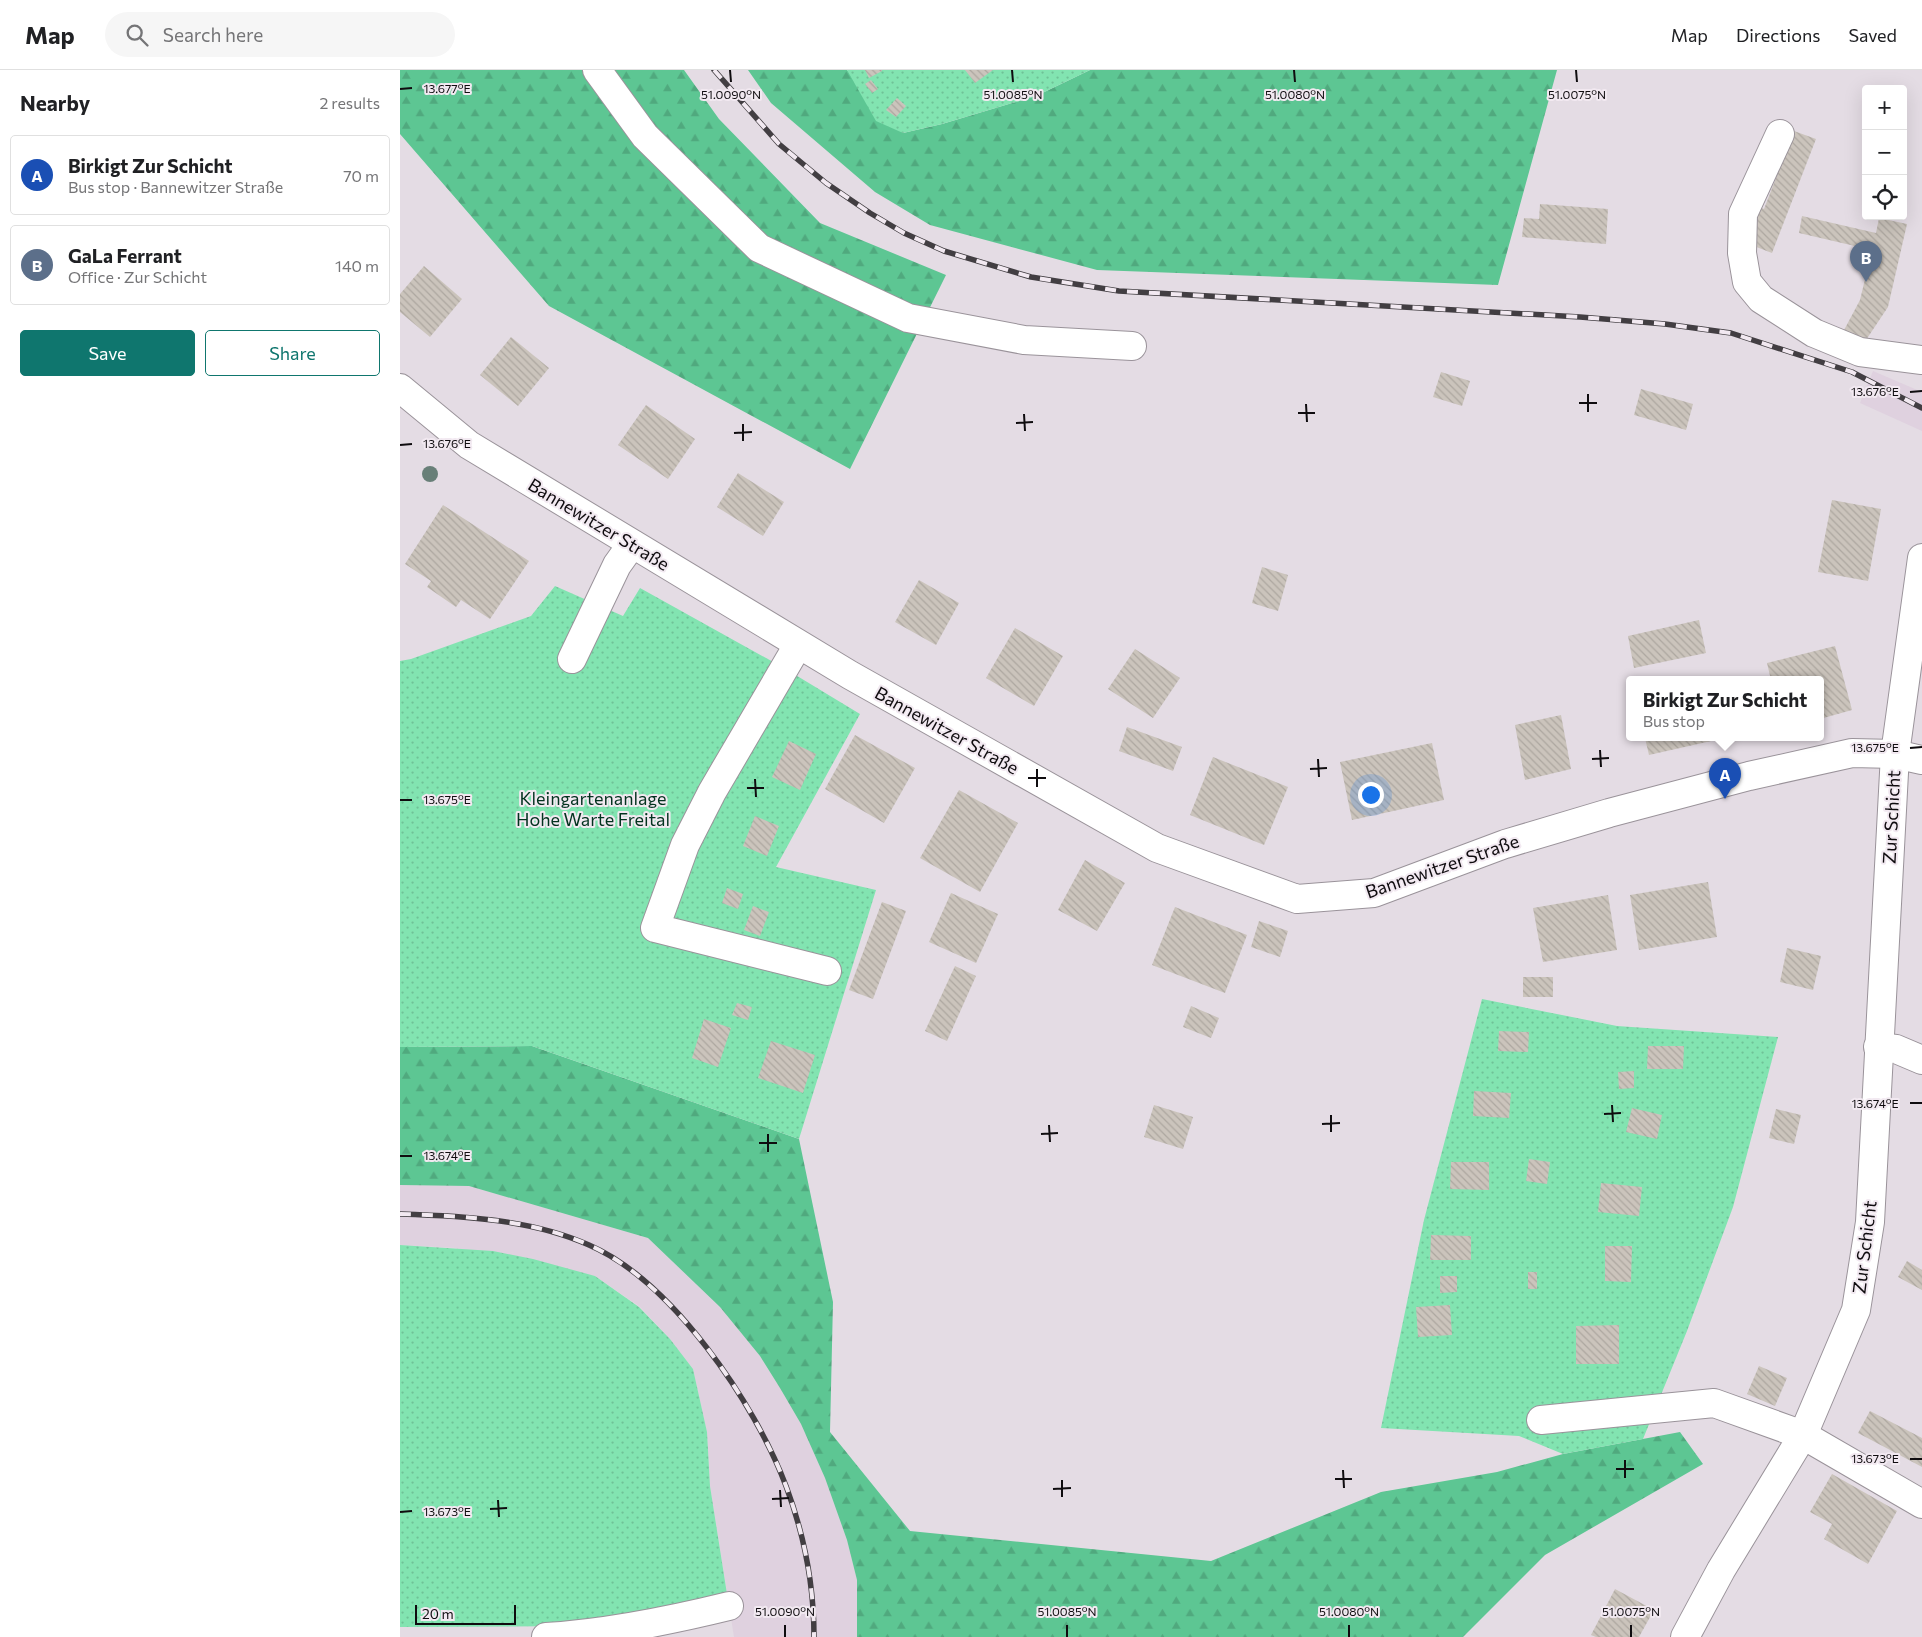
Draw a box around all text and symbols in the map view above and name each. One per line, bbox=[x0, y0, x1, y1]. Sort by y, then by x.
search box bbox=[105, 12, 455, 57]
text: Map bbox=[25, 20, 75, 49]
icon: search bbox=[123, 21, 151, 49]
text: Search here bbox=[163, 23, 263, 46]
text: Map bbox=[1671, 24, 1708, 46]
text: Directions bbox=[1736, 24, 1820, 46]
text: Saved bbox=[1848, 24, 1897, 46]
text: 13.677°E bbox=[423, 81, 471, 95]
map controls bbox=[1862, 85, 1907, 220]
button: + bbox=[1862, 85, 1907, 130]
text: 51.0090°N bbox=[701, 87, 761, 101]
text: 51.0085°N bbox=[983, 87, 1043, 101]
text: 51.0080°N bbox=[1265, 87, 1325, 101]
text: 51.0075°N bbox=[1548, 87, 1606, 101]
text: Nearby bbox=[20, 90, 90, 115]
text: 2 results bbox=[319, 93, 380, 112]
button: − bbox=[1862, 130, 1907, 175]
text: Birkigt Zur Schicht bbox=[68, 154, 232, 177]
text: A bbox=[31, 166, 43, 185]
text: 70 m bbox=[343, 166, 379, 185]
button: locate bbox=[1862, 175, 1907, 220]
text: Bus stop · Bannewitzer Straße bbox=[68, 177, 283, 196]
pin: B bbox=[1850, 241, 1882, 282]
text: GaLa Ferrant bbox=[68, 244, 182, 267]
text: B bbox=[32, 256, 42, 275]
text: 140 m bbox=[335, 256, 379, 275]
text: Office · Zur Schicht bbox=[68, 267, 207, 286]
button: Save bbox=[20, 330, 195, 376]
button: Share bbox=[205, 330, 380, 376]
text: 13.676°E bbox=[1851, 384, 1899, 398]
text: 13.676°E bbox=[423, 436, 471, 450]
street label: Bannewitzer Straße bbox=[524, 473, 674, 575]
popup bbox=[1626, 676, 1824, 741]
street label: Bannewitzer Straße bbox=[871, 681, 1023, 779]
text: Birkigt Zur Schicht bbox=[1643, 688, 1807, 711]
text: Bus stop bbox=[1643, 711, 1705, 730]
text: 13.675°E bbox=[1851, 740, 1899, 754]
pin: A bbox=[1709, 758, 1741, 799]
street label: Zur Schicht bbox=[1878, 770, 1904, 864]
your location bbox=[1358, 782, 1384, 808]
park label: Kleingartenanlage Hohe Warte Freital bbox=[516, 787, 670, 830]
text: 13.675°E bbox=[423, 792, 471, 806]
street label: Bannewitzer Straße bbox=[1362, 829, 1522, 903]
text: 13.674°E bbox=[1851, 1096, 1899, 1110]
text: 13.674°E bbox=[423, 1148, 471, 1162]
street label: Zur Schicht bbox=[1847, 1199, 1881, 1295]
text: 13.673°E bbox=[1851, 1451, 1899, 1465]
text: 13.673°E bbox=[423, 1504, 471, 1518]
scale bar bbox=[415, 1602, 516, 1625]
text: 51.0090°N bbox=[755, 1604, 815, 1618]
text: 51.0085°N bbox=[1037, 1604, 1097, 1618]
text: 51.0080°N bbox=[1319, 1604, 1379, 1618]
text: 51.0075°N bbox=[1602, 1604, 1660, 1618]
text: 20 m bbox=[422, 1605, 454, 1622]

